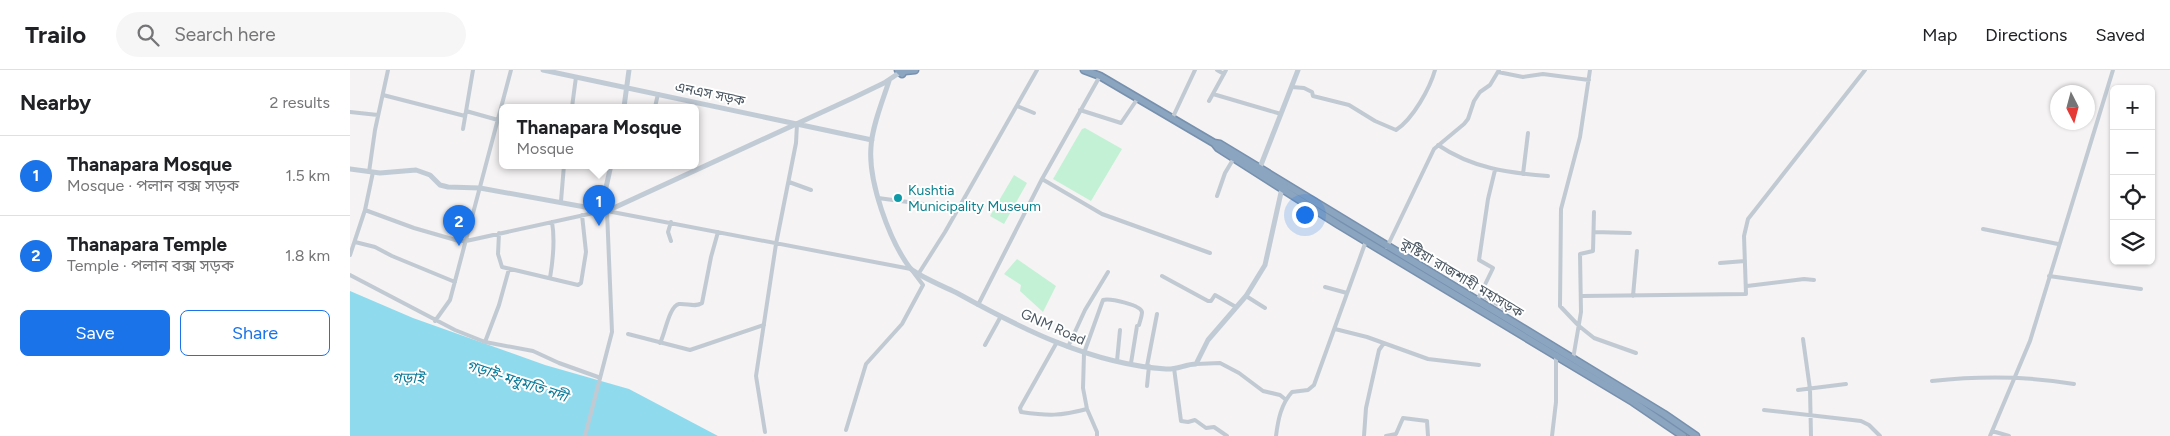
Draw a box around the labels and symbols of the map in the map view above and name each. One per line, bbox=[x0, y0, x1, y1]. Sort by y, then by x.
street label: এনএস সড়ক bbox=[673, 78, 747, 110]
north arrow bbox=[2050, 85, 2095, 130]
place label: Kushtia Municipality Museum bbox=[908, 182, 1041, 215]
pin: 1 bbox=[583, 185, 615, 226]
marker: Kushtia Municipality Museum bbox=[892, 192, 904, 204]
your location bbox=[1292, 202, 1318, 228]
pin: 2 bbox=[443, 205, 475, 246]
street label: কুষ্টিয়া রাজশাহী মহাসড়ক bbox=[1397, 234, 1527, 322]
street label: GNM Road bbox=[1018, 305, 1088, 349]
water label: গড়াই-মধুমতি নদী bbox=[464, 356, 573, 407]
water label: গড়াই bbox=[392, 369, 427, 387]

